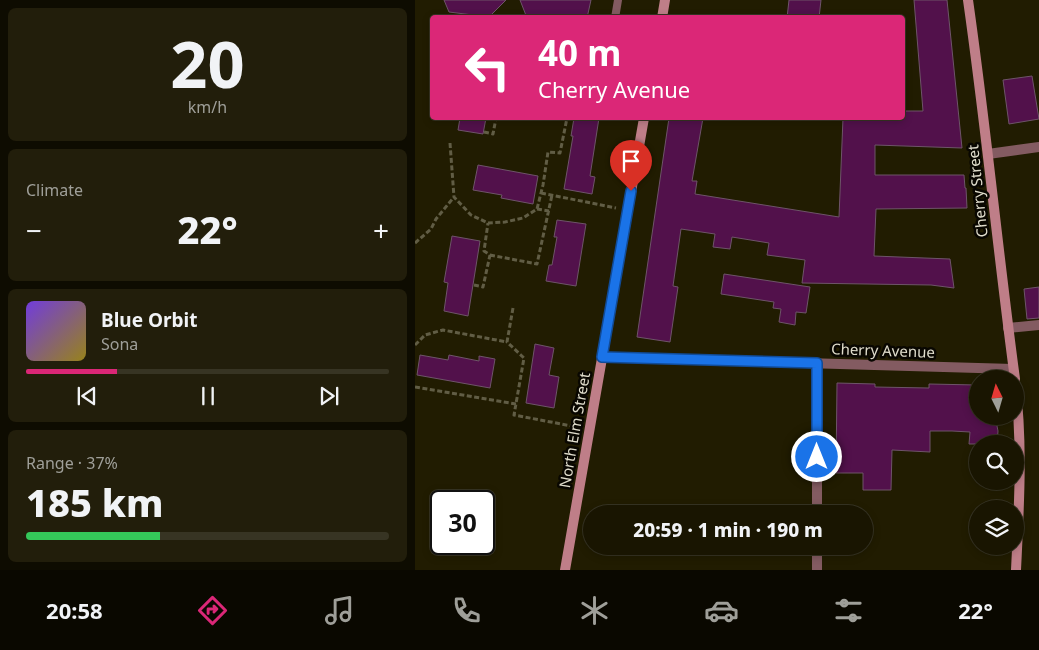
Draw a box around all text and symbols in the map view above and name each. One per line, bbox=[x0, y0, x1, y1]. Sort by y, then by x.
text: 20 bbox=[170, 19, 245, 107]
text: 40 m bbox=[538, 29, 621, 76]
icon: left bbox=[455, 35, 520, 100]
text: Cherry Avenue bbox=[538, 74, 690, 104]
text: km/h bbox=[188, 96, 227, 118]
pin bbox=[610, 140, 652, 191]
street label: Cherry Street bbox=[962, 143, 992, 238]
icon: arrive bbox=[617, 147, 645, 175]
text: Climate bbox=[26, 179, 83, 201]
text: 22° bbox=[177, 203, 238, 255]
text: − bbox=[26, 211, 42, 249]
text: + bbox=[373, 211, 389, 249]
text: Blue Orbit bbox=[101, 307, 197, 333]
text: Sona bbox=[101, 333, 138, 355]
street label: Cherry Avenue bbox=[831, 338, 935, 362]
street label: North Elm Street bbox=[554, 370, 594, 489]
north arrow bbox=[969, 370, 1024, 425]
map controls bbox=[969, 370, 1024, 555]
icon: previous bbox=[73, 382, 101, 410]
icon: pause bbox=[194, 382, 222, 410]
icon: next bbox=[315, 382, 343, 410]
position arrow bbox=[790, 430, 842, 482]
button: search bbox=[969, 435, 1024, 490]
text: Range · 37% bbox=[26, 452, 118, 474]
text: 185 km bbox=[26, 476, 164, 528]
speed limit sign: 30 bbox=[430, 490, 495, 555]
button: layers bbox=[969, 500, 1024, 555]
text: 20:59 · 1 min · 190 m bbox=[633, 517, 823, 543]
icon: directions bbox=[195, 593, 230, 628]
icon: music bbox=[322, 593, 357, 628]
icon: phone bbox=[449, 593, 484, 628]
icon: climate bbox=[577, 593, 612, 628]
icon: car bbox=[704, 593, 739, 628]
icon: filters bbox=[831, 593, 866, 628]
text: 20:58 bbox=[46, 595, 103, 625]
text: 22° bbox=[958, 595, 993, 625]

